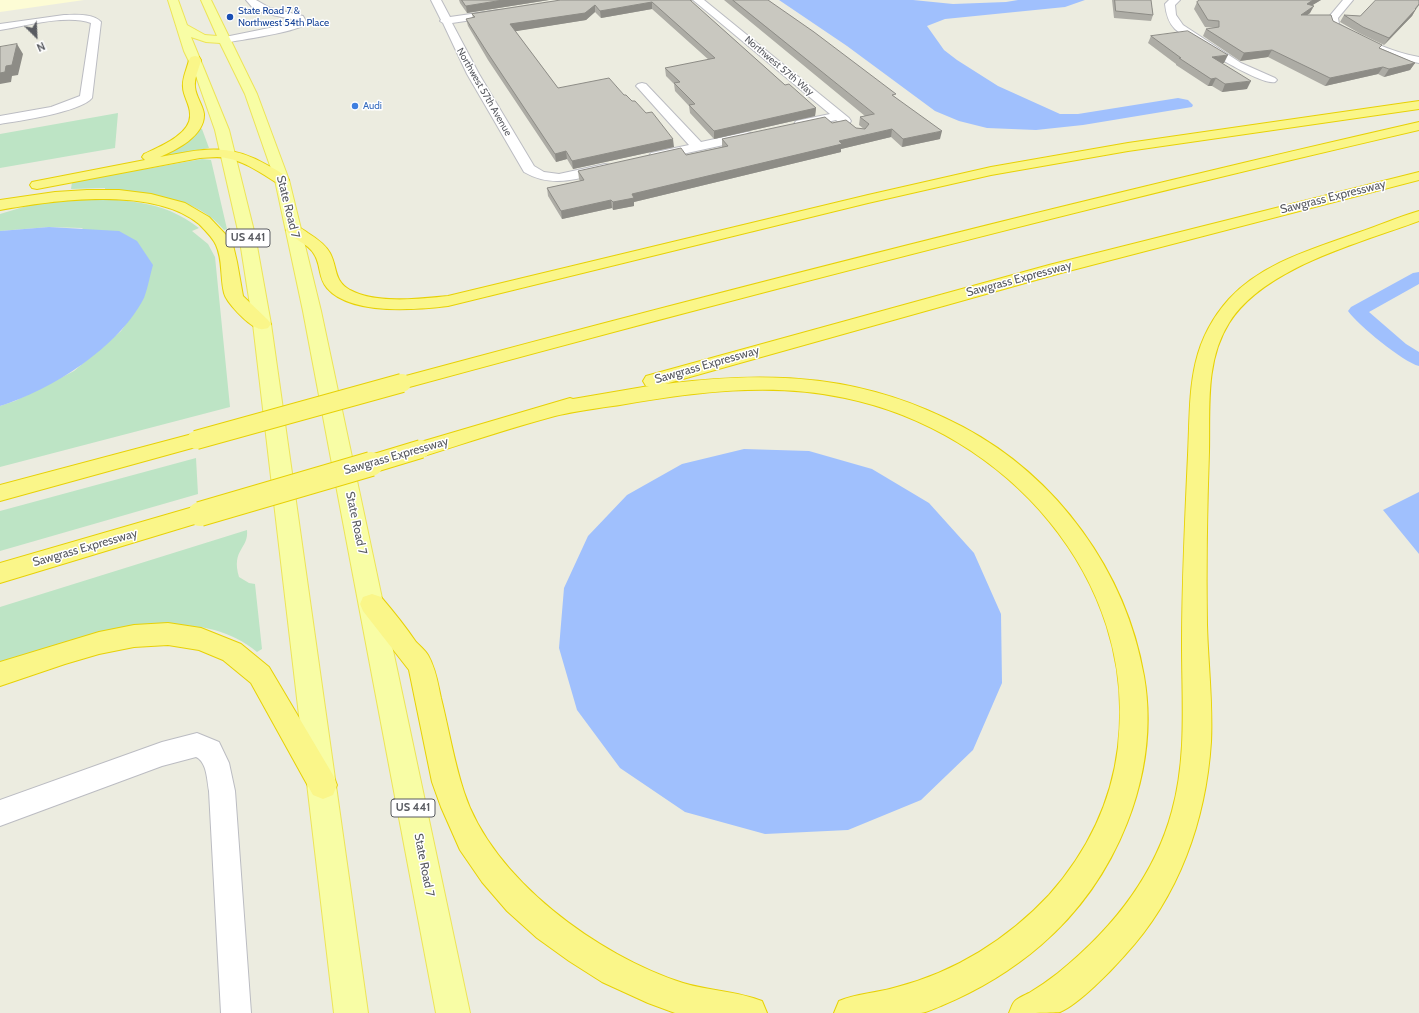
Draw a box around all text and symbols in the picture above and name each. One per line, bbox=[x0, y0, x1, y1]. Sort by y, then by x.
place label: State Road 7 & Northwest 54th Place bbox=[238, 5, 329, 28]
marker: State Road 7 & Northwest 54th Place bbox=[225, 12, 235, 22]
north arrow bbox=[16, 16, 56, 56]
street label: Northwest 57th Way bbox=[742, 34, 816, 98]
text: N bbox=[34, 39, 47, 55]
street label: Northwest 57th Avenue bbox=[454, 46, 514, 138]
place label: Audi bbox=[363, 100, 382, 112]
marker: Audi bbox=[350, 101, 360, 111]
street label: State Road 7 bbox=[273, 174, 303, 240]
street label: Sawgrass Expressway bbox=[1279, 177, 1387, 217]
road number: US 441 bbox=[226, 229, 270, 247]
street label: Sawgrass Expressway bbox=[965, 258, 1073, 300]
street label: Sawgrass Expressway bbox=[653, 343, 761, 387]
street label: Sawgrass Expressway bbox=[342, 434, 450, 478]
street label: State Road 7 bbox=[342, 490, 370, 556]
street label: Sawgrass Expressway bbox=[31, 526, 139, 570]
road number: US 441 bbox=[391, 799, 435, 817]
street label: State Road 7 bbox=[411, 832, 437, 898]

